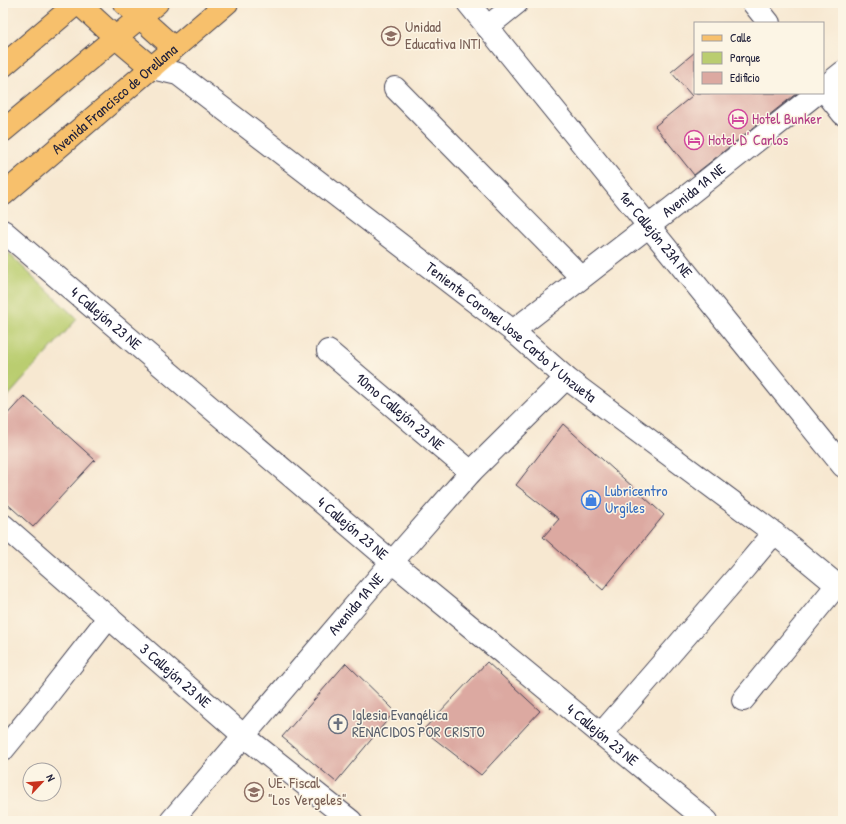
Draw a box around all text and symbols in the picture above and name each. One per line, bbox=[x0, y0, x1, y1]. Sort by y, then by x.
place label: Unidad Educativa INTI bbox=[405, 16, 481, 54]
legend bbox=[694, 22, 824, 94]
school or university icon: Unidad Educativa INTI bbox=[380, 25, 402, 47]
text: Calle bbox=[730, 29, 751, 46]
street label: Avenida Francisco de Orellana bbox=[47, 39, 182, 159]
text: Parque bbox=[730, 49, 760, 66]
text: Edificio bbox=[730, 69, 760, 86]
hotel icon: Hotel Bunker bbox=[727, 108, 749, 130]
place label: Hotel Bunker bbox=[752, 108, 822, 129]
hotel icon: Hotel D' Carlos bbox=[683, 129, 705, 151]
place label: Hotel D' Carlos bbox=[708, 129, 789, 150]
street label: Avenida 1A NE bbox=[657, 158, 730, 222]
street label: 1er Callejón 23A NE bbox=[614, 186, 698, 282]
street label: Teniente Coronel Jose Carbo Y Unzueta bbox=[421, 257, 601, 407]
street label: 4 Callejón 23 NE bbox=[66, 282, 146, 355]
street label: 10mo Callejón 23 NE bbox=[351, 368, 449, 455]
place label: Lubricentro Urgiles bbox=[605, 480, 667, 518]
shop icon: Lubricentro Urgiles bbox=[580, 489, 602, 511]
street label: 4 Callejón 23 NE bbox=[313, 492, 393, 565]
street label: Avenida 1A NE bbox=[323, 568, 388, 639]
street label: 3 Callejón 23 NE bbox=[135, 638, 216, 713]
street label: 4 Callejón 23 NE bbox=[562, 699, 643, 771]
place label: Iglesia Evangélica RENACIDOS POR CRISTO bbox=[352, 704, 485, 742]
church icon: Iglesia Evangélica RENACIDOS POR CRISTO bbox=[327, 713, 349, 735]
north arrow bbox=[22, 762, 62, 802]
text: N bbox=[43, 772, 59, 783]
place label: UE. Fiscal "Los Vergeles" bbox=[268, 772, 347, 810]
school or university icon: UE. Fiscal "Los Vergeles" bbox=[243, 781, 265, 803]

